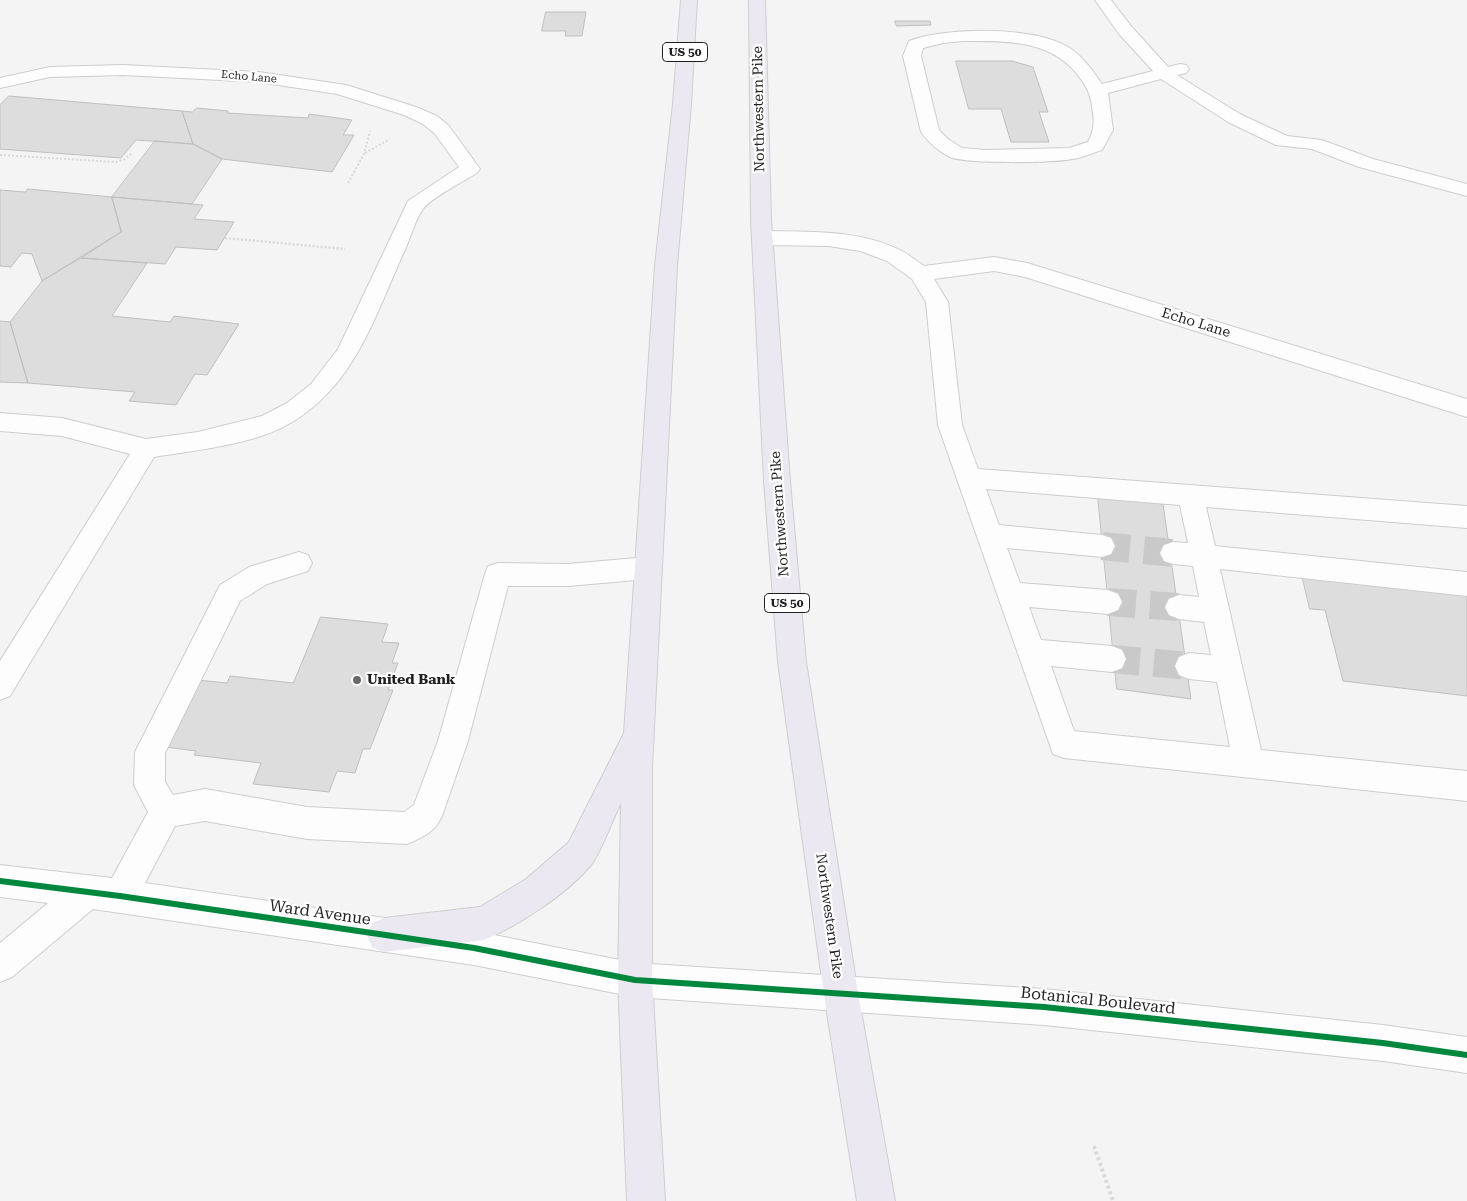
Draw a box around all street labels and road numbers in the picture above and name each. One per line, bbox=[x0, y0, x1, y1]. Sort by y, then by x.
road number: US 50 bbox=[662, 42, 708, 62]
street label: Northwestern Pike bbox=[750, 46, 768, 172]
street label: Echo Lane bbox=[221, 68, 277, 86]
street label: Echo Lane bbox=[1160, 305, 1232, 341]
street label: Northwestern Pike bbox=[767, 451, 793, 577]
road number: US 50 bbox=[764, 594, 810, 612]
street label: Northwestern Pike bbox=[812, 852, 846, 980]
street label: Ward Avenue bbox=[268, 896, 372, 930]
street label: Botanical Boulevard bbox=[1020, 983, 1176, 1019]

